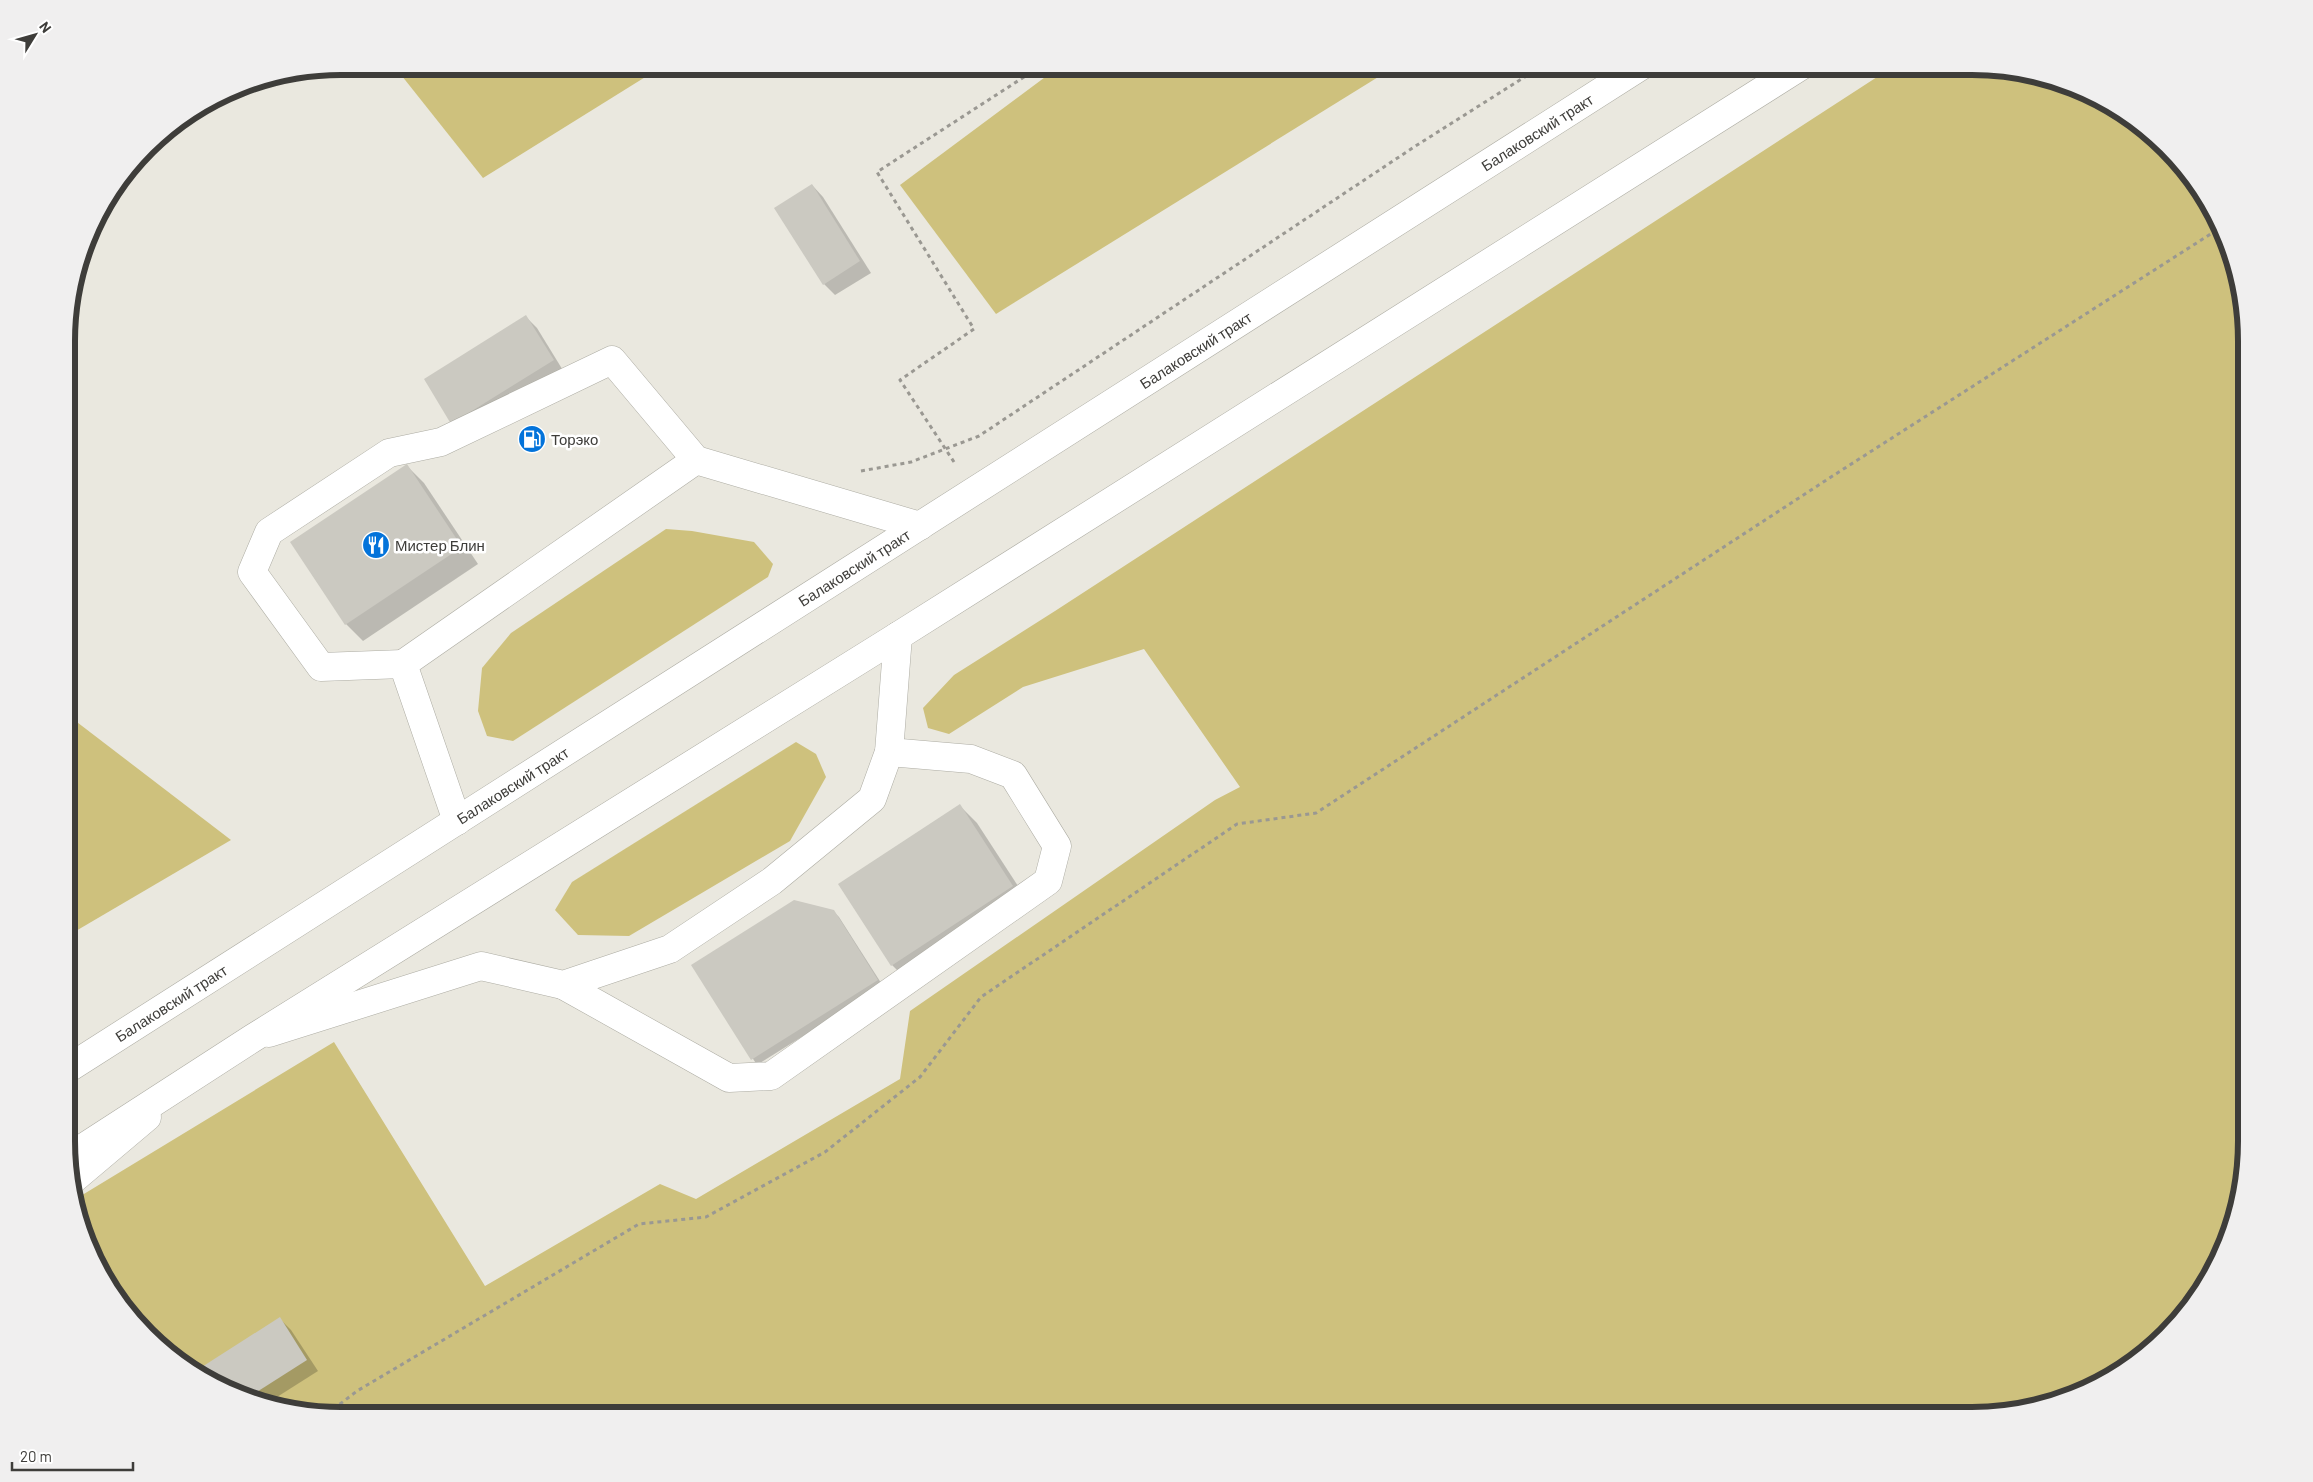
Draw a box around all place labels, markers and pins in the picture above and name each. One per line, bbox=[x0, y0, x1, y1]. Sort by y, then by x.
fuel station icon: Торэко bbox=[517, 424, 547, 454]
place label: Торэко bbox=[551, 430, 598, 448]
restaurant icon: Мистер Блин bbox=[361, 530, 391, 560]
place label: Мистер Блин bbox=[395, 536, 485, 554]

